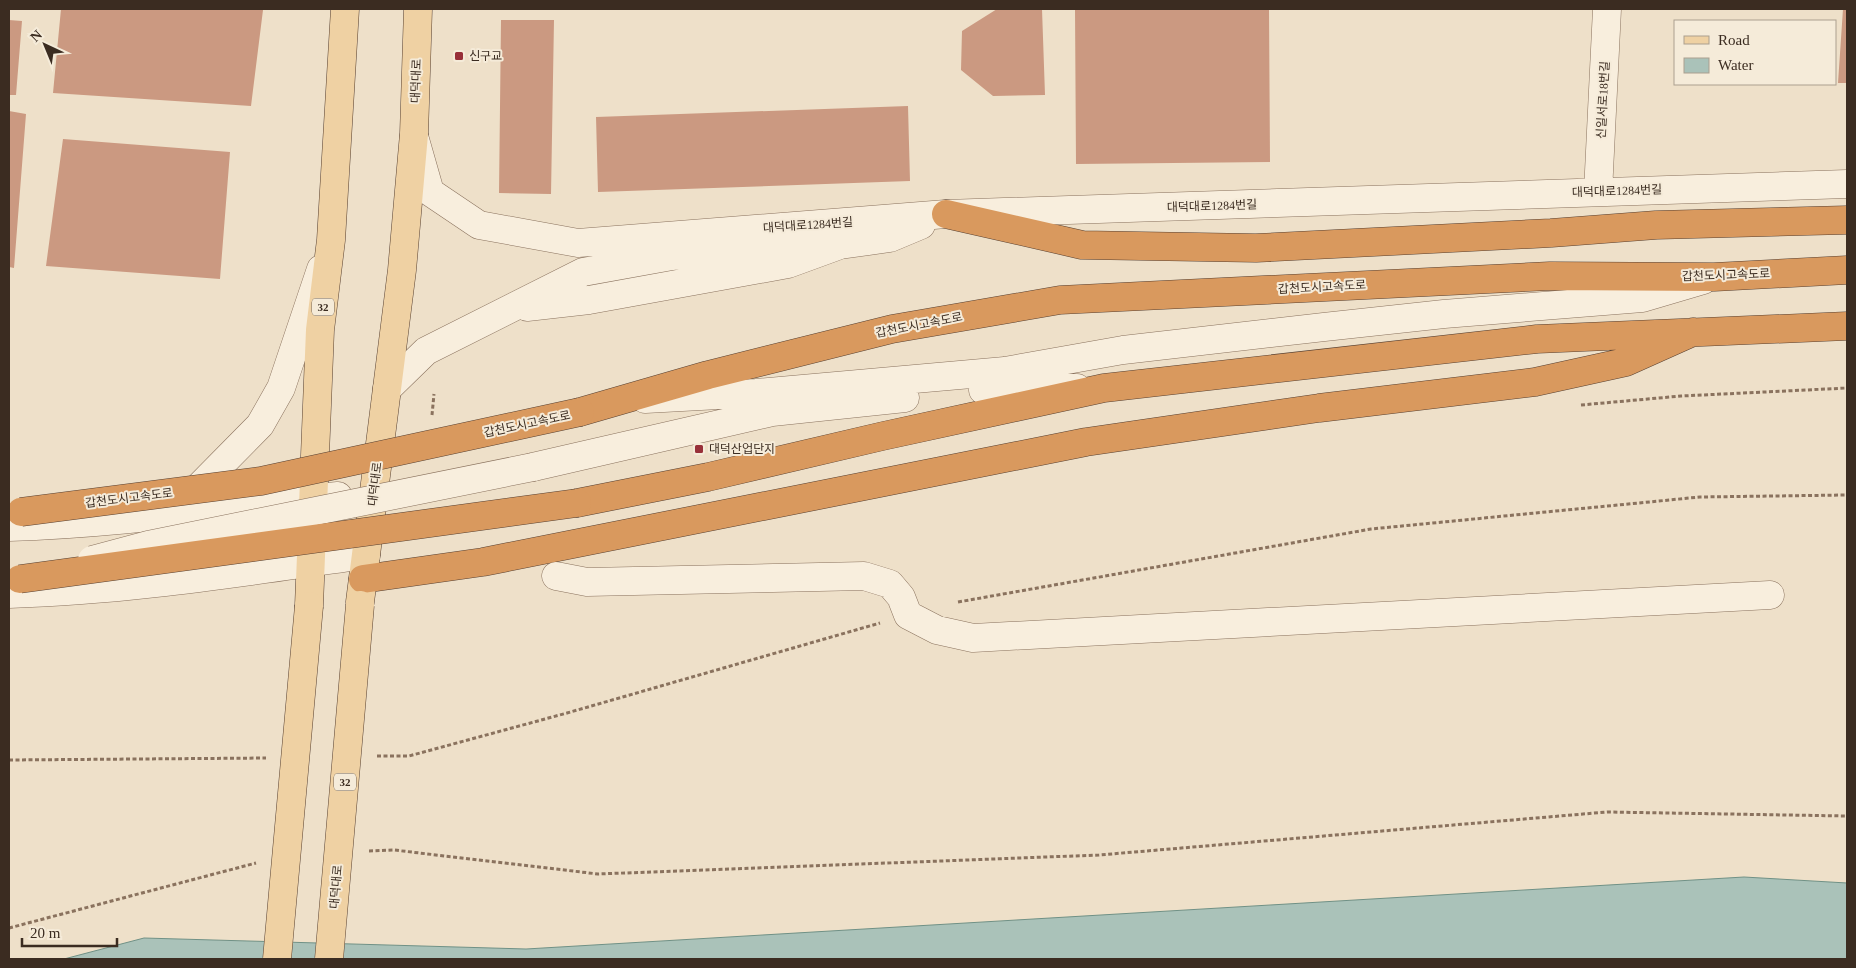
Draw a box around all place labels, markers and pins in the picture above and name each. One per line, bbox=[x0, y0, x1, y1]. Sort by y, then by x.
place label: 신구교 bbox=[469, 49, 502, 63]
marker: 신구교 bbox=[453, 50, 465, 62]
place label: 대덕산업단지 bbox=[709, 442, 775, 456]
marker: 대덕산업단지 bbox=[693, 443, 705, 455]

